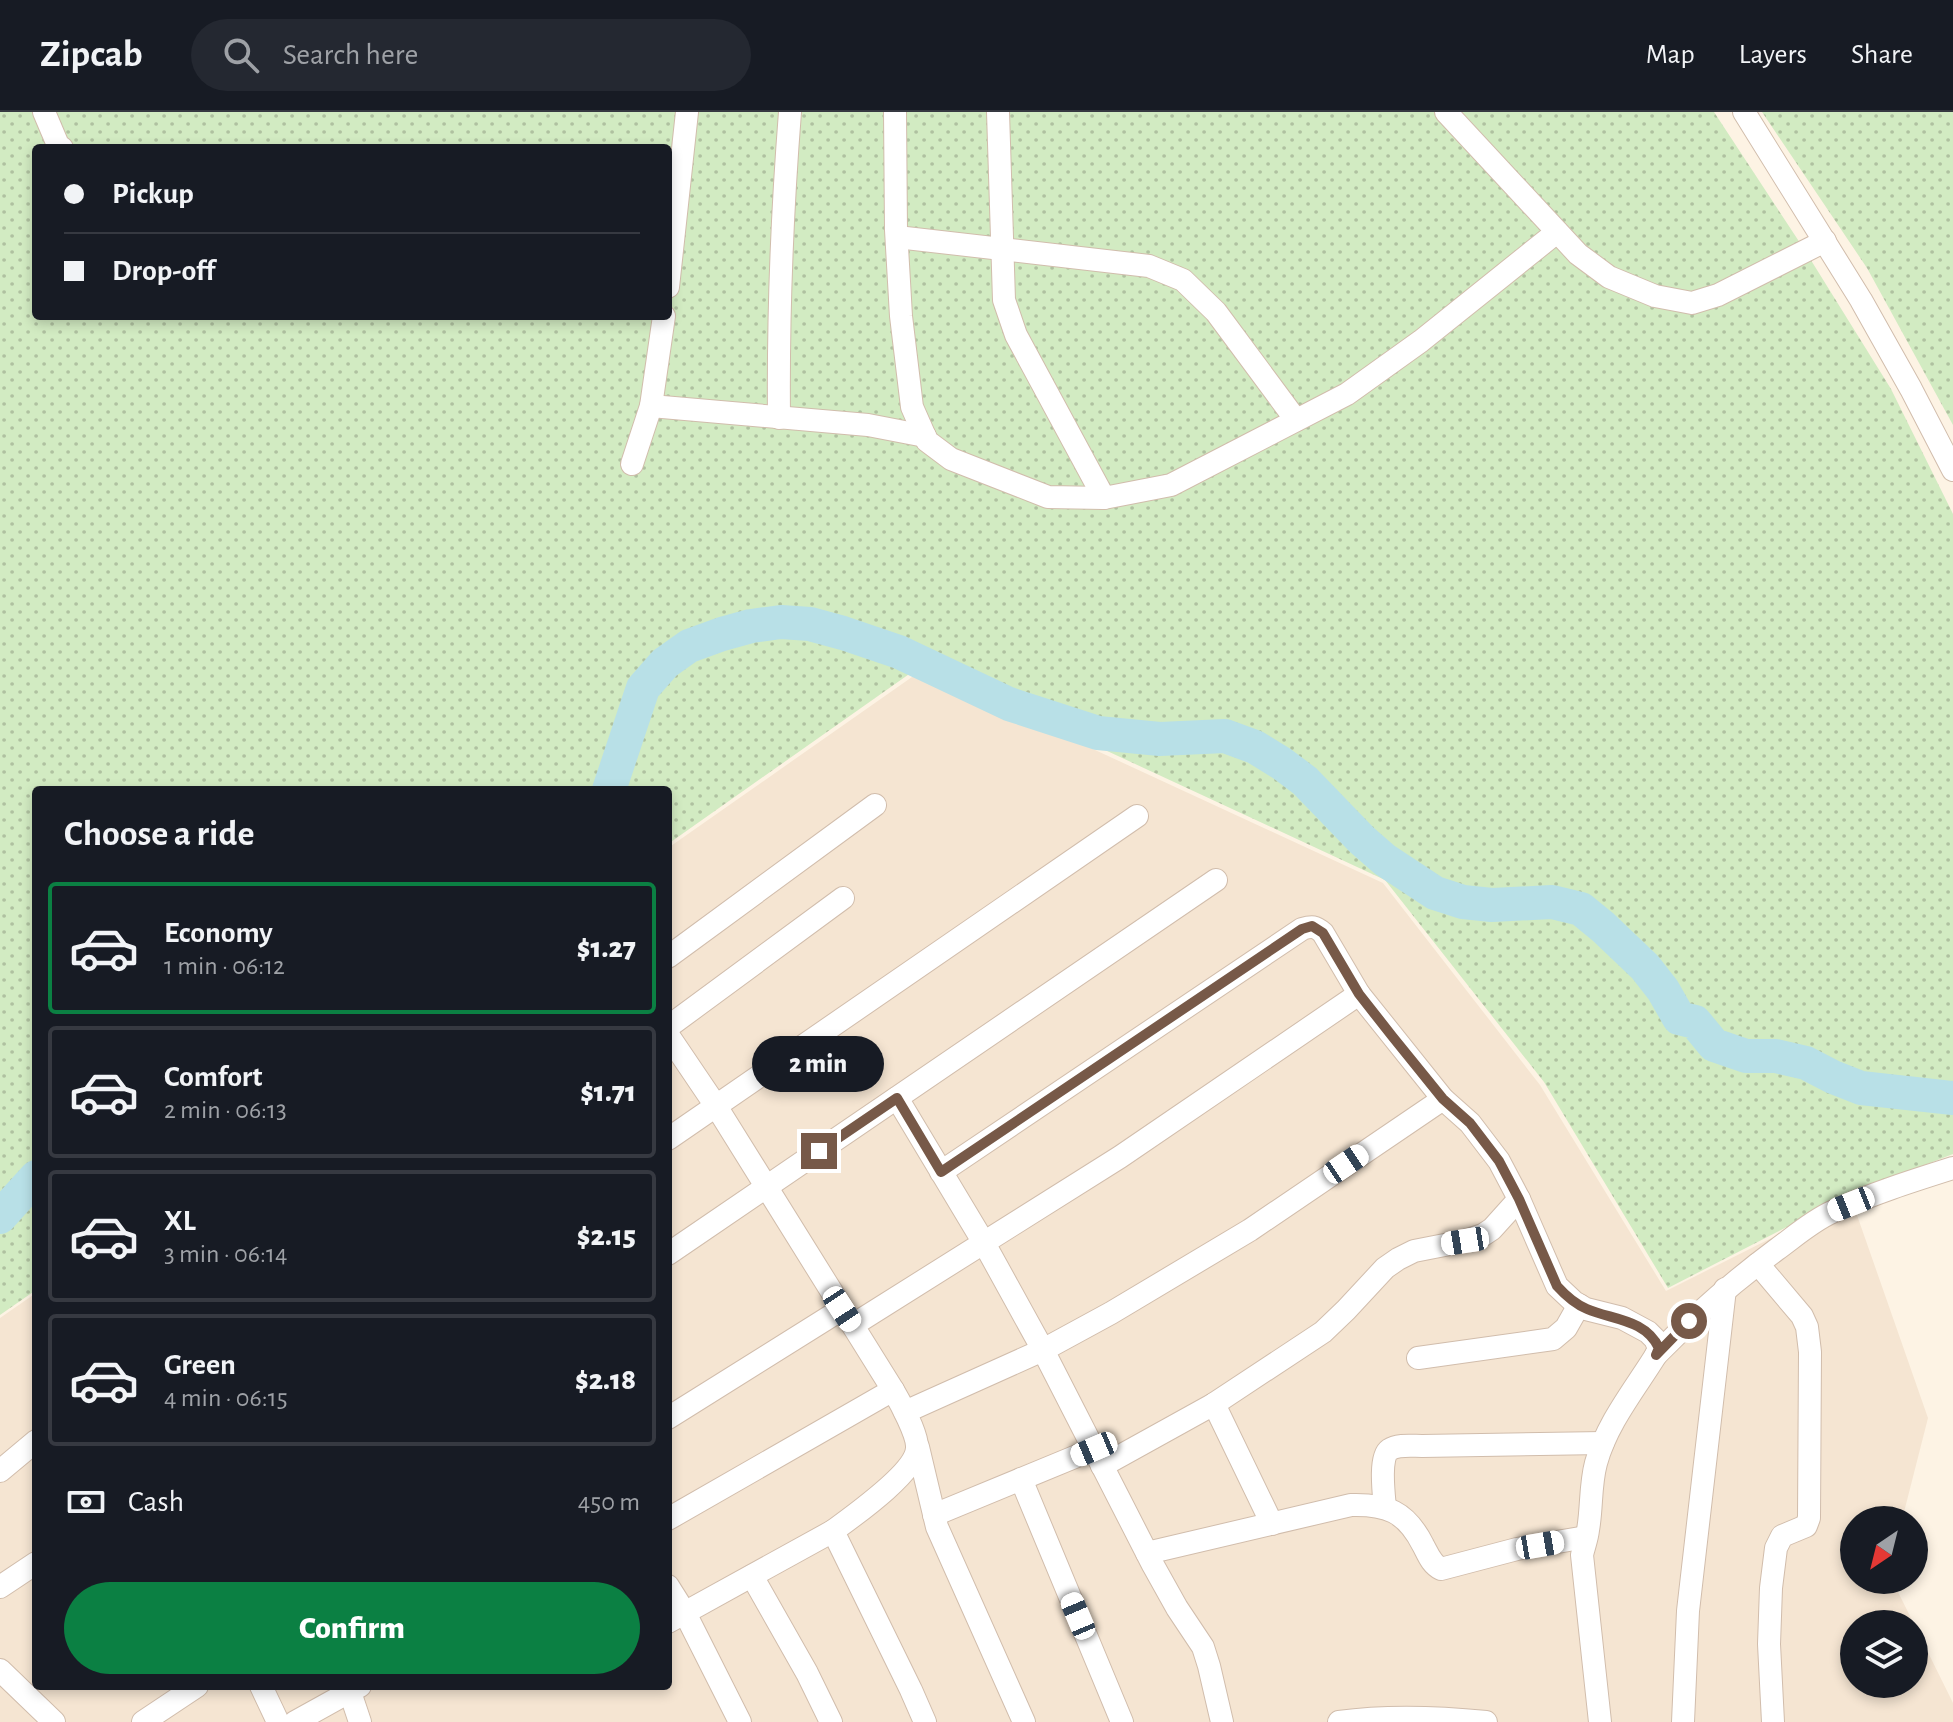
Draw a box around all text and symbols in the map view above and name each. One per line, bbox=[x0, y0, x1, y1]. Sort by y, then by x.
search box bbox=[191, 19, 751, 91]
icon: search bbox=[219, 33, 263, 77]
text: Zipcab bbox=[40, 36, 143, 74]
text: Search here bbox=[283, 40, 418, 70]
text: Map bbox=[1646, 41, 1695, 69]
text: Layers bbox=[1739, 41, 1807, 69]
text: Share bbox=[1851, 41, 1913, 69]
text: Pickup bbox=[112, 179, 194, 209]
text: Drop-off bbox=[112, 256, 215, 286]
text: Choose a ride bbox=[64, 816, 254, 852]
icon: car bbox=[68, 912, 140, 984]
text: Economy bbox=[164, 918, 273, 948]
text: $1.27 bbox=[577, 933, 636, 963]
text: 1 min · 06:12 bbox=[164, 953, 285, 979]
callout: 2 min bbox=[753, 1035, 885, 1091]
text: 2 min bbox=[789, 1051, 847, 1077]
icon: car bbox=[68, 1056, 140, 1128]
text: Comfort bbox=[164, 1062, 263, 1092]
text: $1.71 bbox=[580, 1077, 636, 1107]
text: 2 min · 06:13 bbox=[164, 1097, 287, 1123]
route end bbox=[801, 1133, 837, 1169]
car bbox=[1319, 1141, 1373, 1187]
car bbox=[1824, 1184, 1878, 1224]
icon: car bbox=[68, 1200, 140, 1272]
text: XL bbox=[164, 1206, 196, 1236]
text: $2.15 bbox=[577, 1221, 636, 1251]
car bbox=[1439, 1225, 1491, 1257]
text: 3 min · 06:14 bbox=[164, 1241, 287, 1267]
car bbox=[819, 1282, 865, 1336]
route start bbox=[1671, 1303, 1707, 1339]
icon: car bbox=[68, 1344, 140, 1416]
text: Green bbox=[164, 1350, 236, 1380]
text: $2.18 bbox=[575, 1365, 636, 1395]
text: 4 min · 06:15 bbox=[164, 1385, 288, 1411]
car bbox=[1067, 1429, 1121, 1469]
icon: cash bbox=[64, 1480, 108, 1524]
text: Cash bbox=[128, 1487, 184, 1517]
text: 450 m bbox=[578, 1489, 640, 1515]
north arrow bbox=[1840, 1506, 1928, 1594]
map controls bbox=[1840, 1506, 1928, 1698]
car bbox=[1514, 1529, 1566, 1561]
button: Confirm bbox=[64, 1582, 640, 1674]
car bbox=[1058, 1589, 1098, 1643]
button: layers bbox=[1840, 1610, 1928, 1698]

